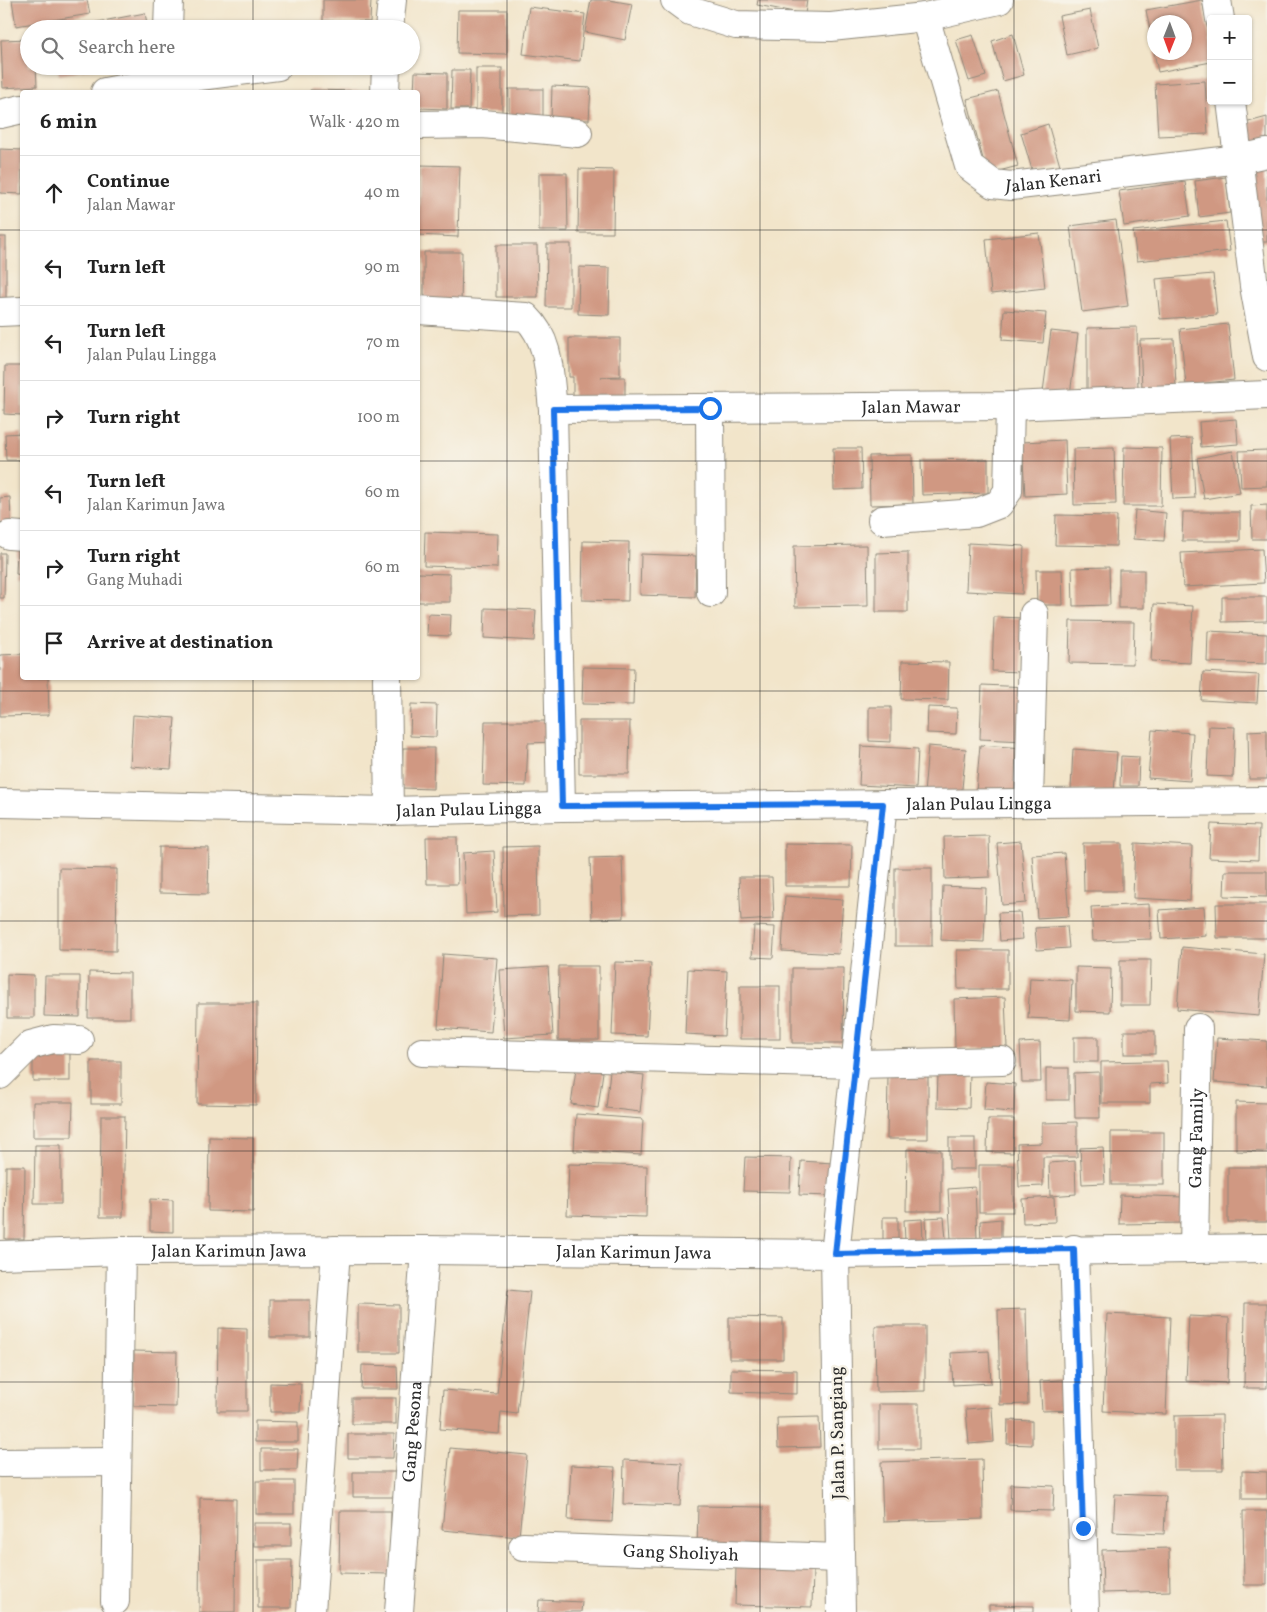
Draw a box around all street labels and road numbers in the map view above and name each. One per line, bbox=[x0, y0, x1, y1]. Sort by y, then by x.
street label: Jalan Kenari bbox=[1004, 164, 1103, 200]
street label: Jalan Mawar bbox=[861, 395, 961, 421]
street label: Jalan Pulau Lingga bbox=[906, 792, 1052, 818]
street label: Jalan Pulau Lingga bbox=[396, 796, 542, 825]
street label: Gang Family bbox=[1184, 1087, 1211, 1188]
street label: Jalan Karimun Jawa bbox=[151, 1239, 307, 1265]
street label: Jalan Karimun Jawa bbox=[556, 1240, 712, 1267]
street label: Jalan P. Sangiang bbox=[825, 1366, 852, 1500]
street label: Gang Pesona bbox=[397, 1380, 430, 1483]
street label: Gang Sholiyah bbox=[622, 1539, 740, 1569]

